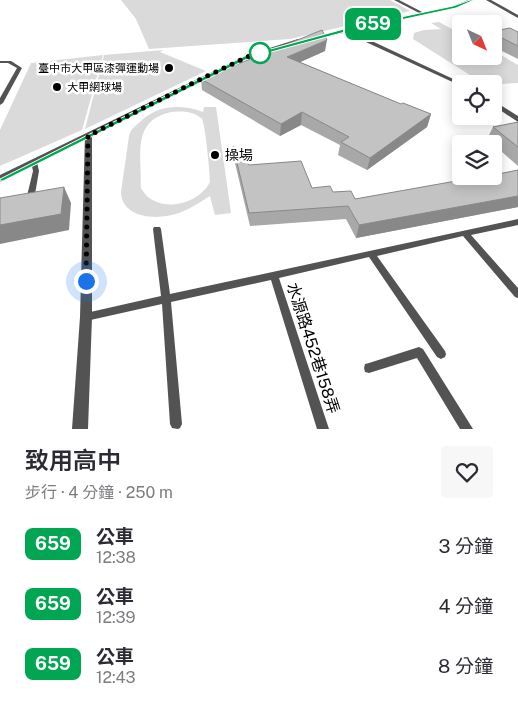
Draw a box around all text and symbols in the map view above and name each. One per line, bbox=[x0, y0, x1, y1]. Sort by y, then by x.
line badge: 659 bbox=[344, 8, 402, 40]
text: 659 bbox=[355, 13, 391, 34]
north arrow bbox=[452, 15, 502, 65]
map controls bbox=[452, 15, 502, 185]
unlabelled marker bbox=[249, 42, 271, 64]
place label: 臺中市大甲區漆彈運動場 bbox=[38, 62, 159, 74]
marker: 臺中市大甲區漆彈運動場 bbox=[163, 62, 175, 74]
button: locate bbox=[452, 75, 502, 125]
marker: 大甲網球場 bbox=[51, 81, 63, 93]
place label: 大甲網球場 bbox=[67, 81, 122, 93]
button: layers bbox=[452, 135, 502, 185]
place label: 操場 bbox=[225, 147, 253, 163]
marker: 操場 bbox=[209, 149, 221, 161]
your location bbox=[74, 269, 99, 294]
street label: 水源路452巷158弄 bbox=[283, 280, 343, 416]
text: 致用高中 bbox=[25, 446, 121, 474]
button: heart bbox=[441, 446, 493, 498]
text: 步行 · 4 分鐘 · 250 m bbox=[25, 483, 173, 502]
text: 公車 bbox=[96, 525, 134, 547]
text: 659 bbox=[35, 533, 71, 554]
text: 3 分鐘 bbox=[438, 535, 493, 557]
text: 12:38 bbox=[96, 548, 136, 567]
text: 公車 bbox=[96, 585, 134, 607]
text: 659 bbox=[35, 593, 71, 614]
text: 4 分鐘 bbox=[438, 595, 493, 617]
text: 12:39 bbox=[96, 608, 136, 627]
text: 公車 bbox=[96, 645, 134, 667]
text: 659 bbox=[35, 653, 71, 674]
text: 8 分鐘 bbox=[438, 655, 493, 677]
text: 12:43 bbox=[96, 668, 136, 687]

